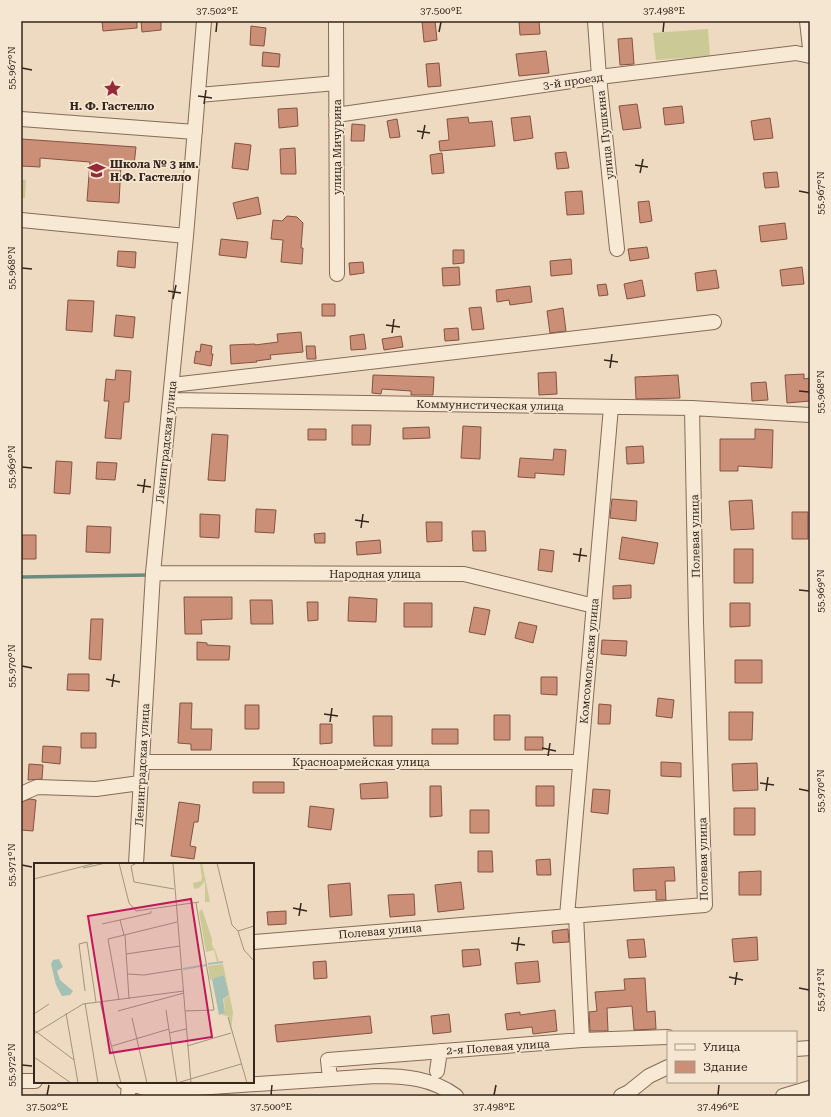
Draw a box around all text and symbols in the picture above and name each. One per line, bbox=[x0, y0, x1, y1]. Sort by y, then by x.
text: 37.502°E bbox=[196, 5, 238, 16]
text: 37.500°E bbox=[420, 5, 462, 16]
text: 37.498°E bbox=[643, 5, 685, 16]
text: 55.967°N bbox=[6, 46, 17, 90]
street label: 3-й проезд bbox=[542, 71, 604, 92]
place icon: Н. Ф. Гастелло bbox=[102, 78, 122, 98]
street label: улица Пушкина bbox=[594, 90, 617, 180]
street label: улица Мичурина bbox=[331, 99, 344, 195]
place label: Н. Ф. Гастелло bbox=[70, 100, 154, 113]
place label: Школа № 3 им. Н.Ф. Гастелло bbox=[110, 158, 199, 184]
school or university icon: Школа № 3 им. Н.Ф. Гастелло bbox=[87, 160, 107, 180]
text: 55.967°N bbox=[815, 171, 826, 215]
text: 55.968°N bbox=[6, 246, 17, 290]
text: 55.968°N bbox=[815, 370, 826, 414]
street label: Ленинградская улица bbox=[154, 380, 179, 504]
street label: Коммунистическая улица bbox=[416, 398, 564, 413]
text: 55.969°N bbox=[6, 445, 17, 489]
street label: Полевая улица bbox=[688, 494, 703, 578]
street label: Народная улица bbox=[329, 568, 421, 581]
text: 55.969°N bbox=[815, 569, 826, 613]
street label: Комсомольская улица bbox=[578, 598, 601, 725]
text: 55.970°N bbox=[6, 644, 17, 688]
street label: Ленинградская улица bbox=[133, 703, 152, 827]
street label: Красноармейская улица bbox=[292, 756, 430, 769]
text: 55.970°N bbox=[815, 769, 826, 813]
street label: Полевая улица bbox=[696, 817, 711, 901]
text: 55.971°N bbox=[6, 843, 17, 887]
inset map bbox=[34, 863, 254, 1083]
street label: Полевая улица bbox=[338, 921, 422, 942]
text: 55.971°N bbox=[815, 968, 826, 1012]
legend bbox=[667, 1031, 797, 1083]
street label: 2-я Полевая улица bbox=[446, 1037, 550, 1058]
text: Улица bbox=[703, 1040, 741, 1054]
text: 55.972°N bbox=[6, 1043, 17, 1087]
text: Здание bbox=[703, 1060, 748, 1074]
text: 37.502°E bbox=[26, 1101, 68, 1112]
text: 37.500°E bbox=[250, 1101, 292, 1112]
text: 37.498°E bbox=[473, 1101, 515, 1112]
text: 37.496°E bbox=[697, 1101, 739, 1112]

